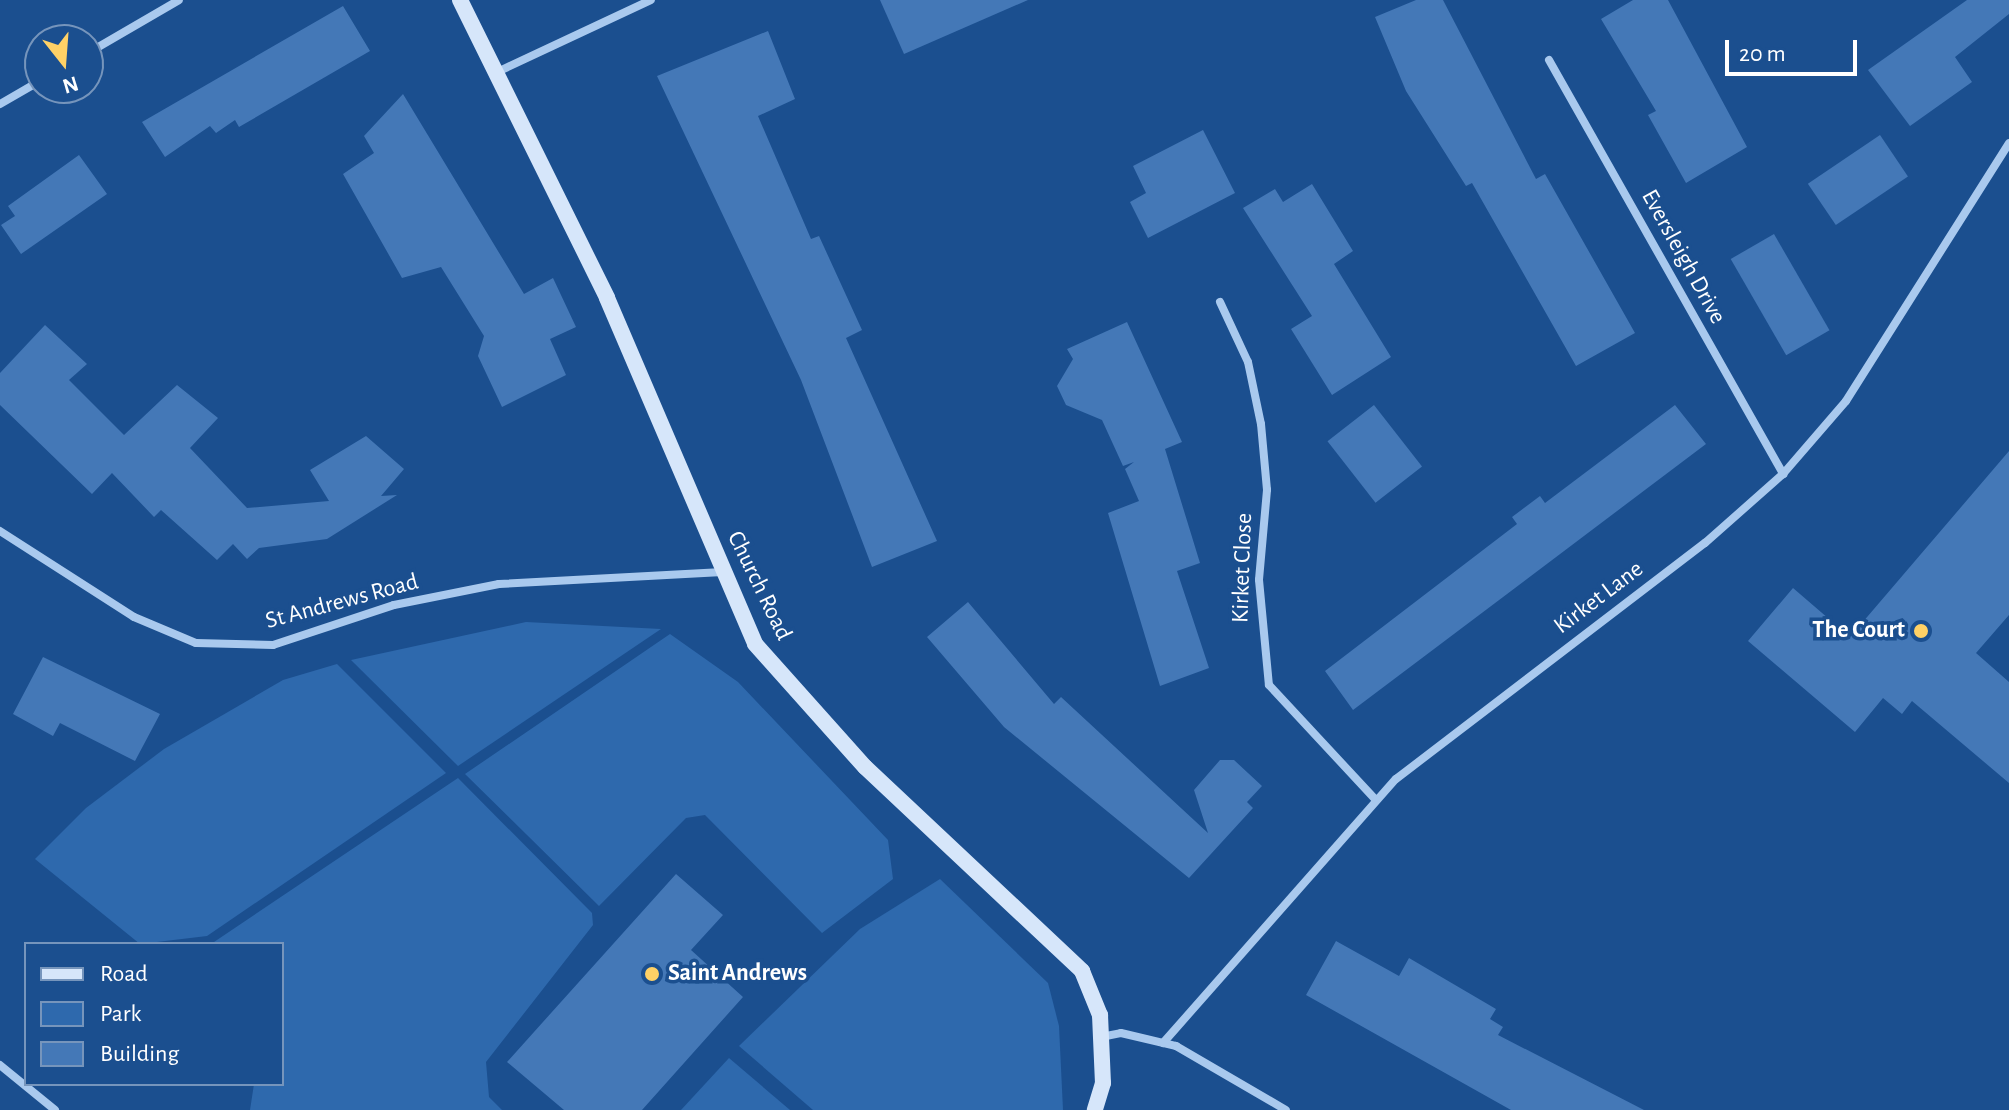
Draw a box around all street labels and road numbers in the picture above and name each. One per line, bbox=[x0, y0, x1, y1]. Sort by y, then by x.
street label: Eversleigh Drive bbox=[1634, 185, 1732, 329]
street label: Kirket Close bbox=[1227, 512, 1259, 624]
street label: Church Road bbox=[720, 527, 798, 645]
street label: Kirket Lane bbox=[1549, 555, 1649, 641]
street label: St Andrews Road bbox=[262, 568, 422, 636]

